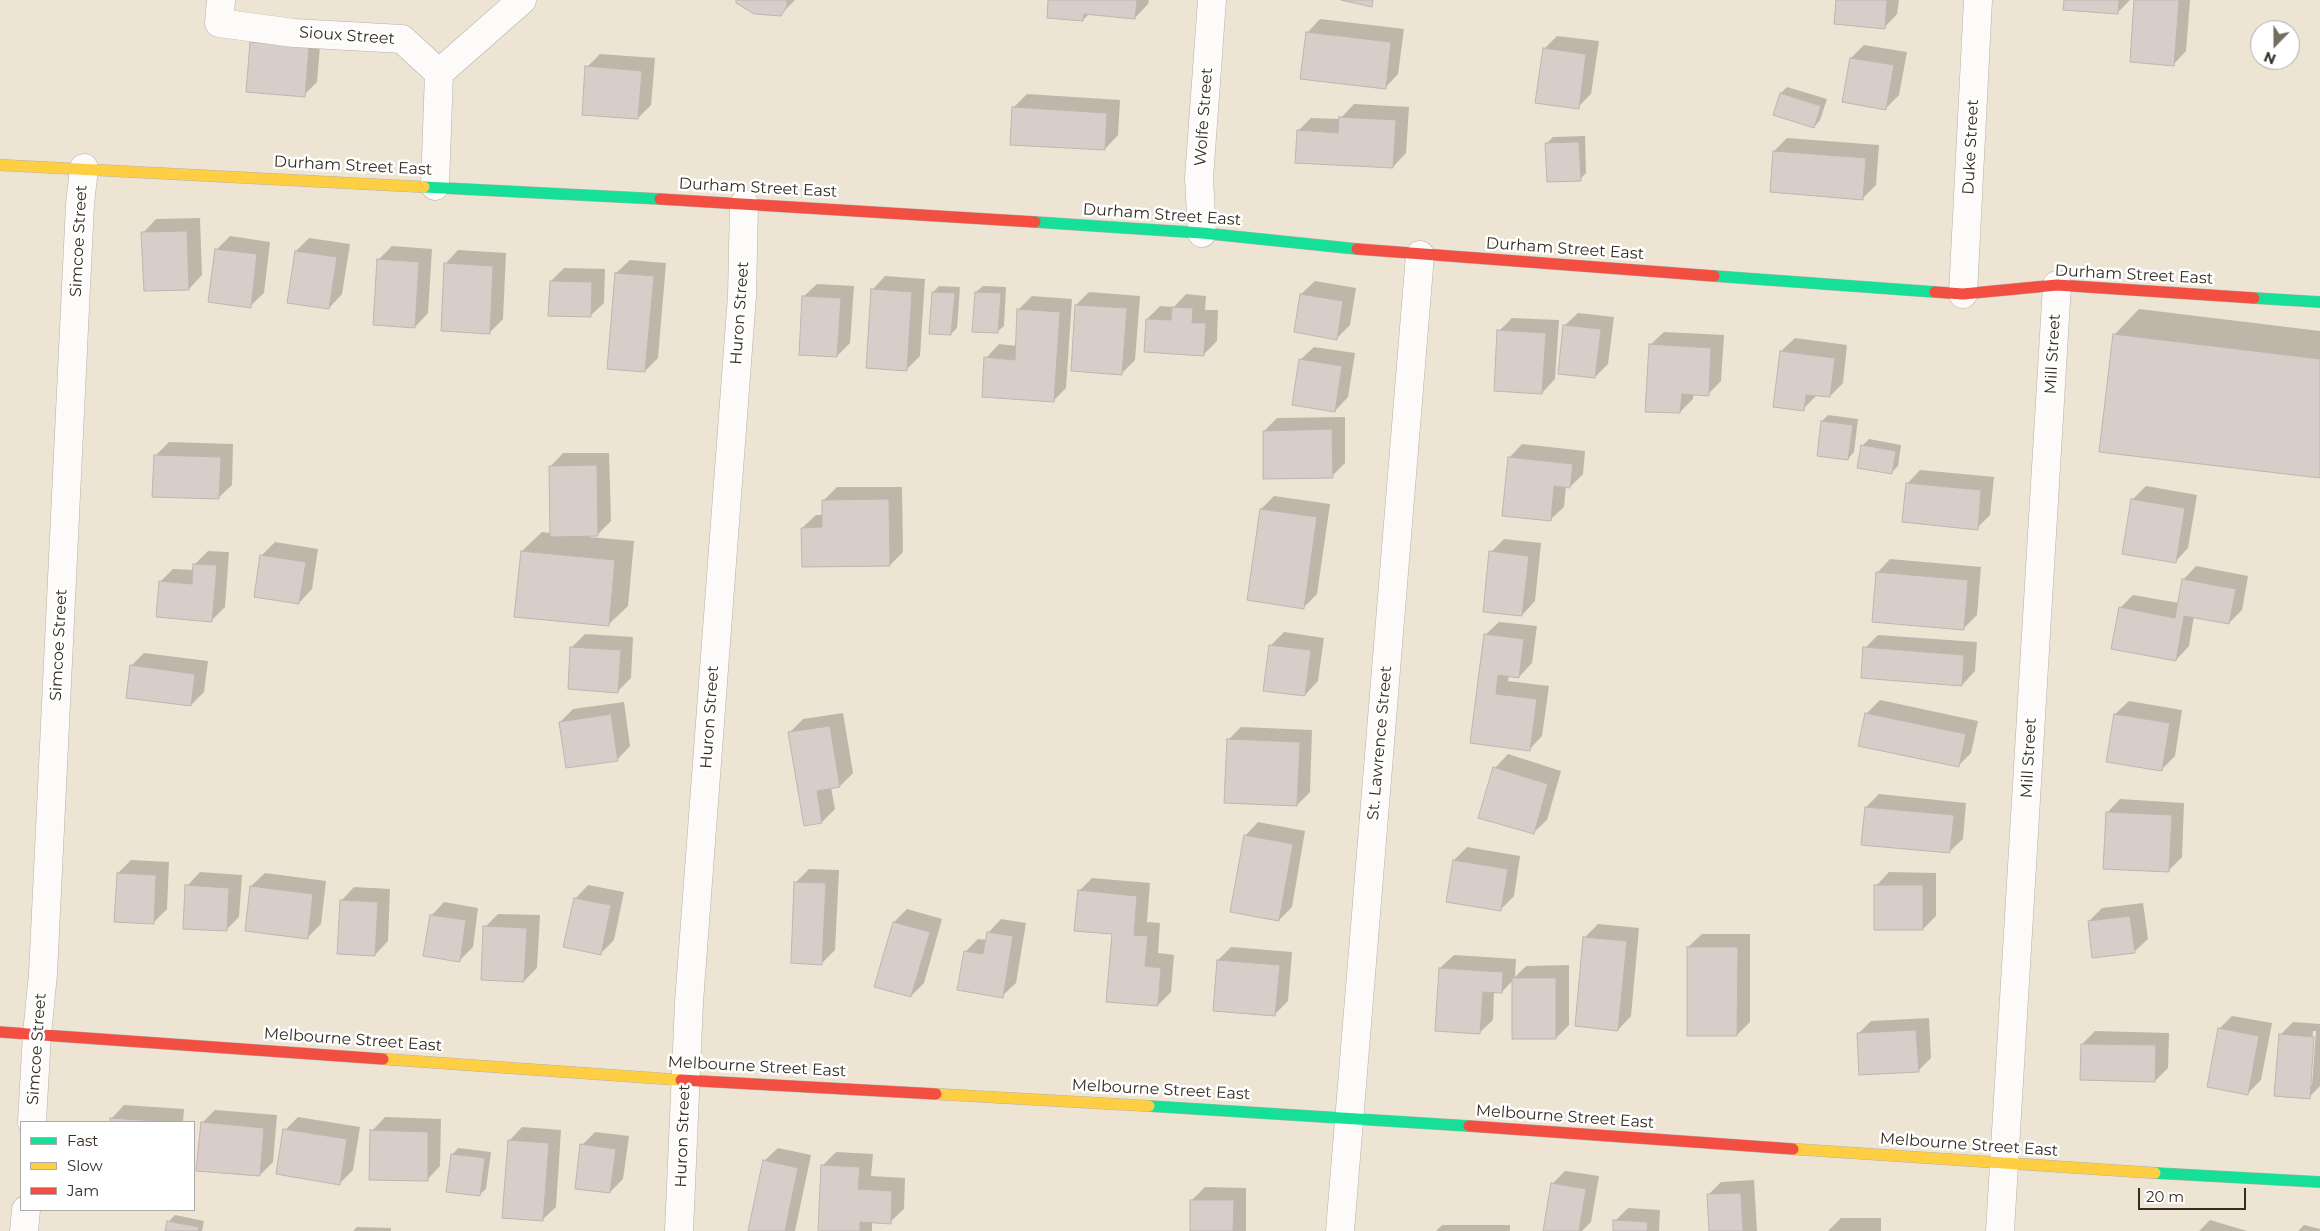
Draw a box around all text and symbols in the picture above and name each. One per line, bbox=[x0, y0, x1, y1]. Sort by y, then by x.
north arrow bbox=[2250, 20, 2300, 70]
street label: Sioux Street bbox=[298, 23, 396, 49]
text: N bbox=[2261, 48, 2278, 68]
street label: Wolfe Street bbox=[1191, 67, 1217, 167]
street label: Duke Street bbox=[1959, 99, 1983, 195]
street label: Durham Street East bbox=[273, 152, 433, 180]
street label: Durham Street East bbox=[678, 174, 838, 202]
street label: Simcoe Street bbox=[66, 184, 92, 298]
street label: Durham Street East bbox=[1082, 200, 1242, 230]
street label: Durham Street East bbox=[1485, 234, 1645, 264]
street label: Huron Street bbox=[727, 261, 753, 365]
street label: Durham Street East bbox=[2054, 261, 2214, 289]
street label: Mill Street bbox=[2041, 313, 2065, 395]
street label: Simcoe Street bbox=[46, 588, 72, 702]
street label: Huron Street bbox=[697, 665, 723, 769]
street label: St. Lawrence Street bbox=[1364, 665, 1396, 821]
street label: Mill Street bbox=[2017, 717, 2041, 799]
street label: Simcoe Street bbox=[24, 992, 50, 1106]
street label: Melbourne Street East bbox=[263, 1024, 443, 1056]
street label: Melbourne Street East bbox=[667, 1053, 847, 1081]
street label: Melbourne Street East bbox=[1071, 1076, 1251, 1104]
street label: Huron Street bbox=[672, 1084, 694, 1188]
street label: Melbourne Street East bbox=[1475, 1101, 1655, 1133]
legend bbox=[20, 1121, 195, 1211]
street label: Melbourne Street East bbox=[1879, 1129, 2059, 1161]
text: Fast bbox=[67, 1131, 98, 1150]
text: Slow bbox=[67, 1156, 103, 1175]
scale bar bbox=[2140, 1178, 2248, 1210]
text: Jam bbox=[67, 1181, 99, 1200]
text: 20 m bbox=[2146, 1187, 2184, 1206]

